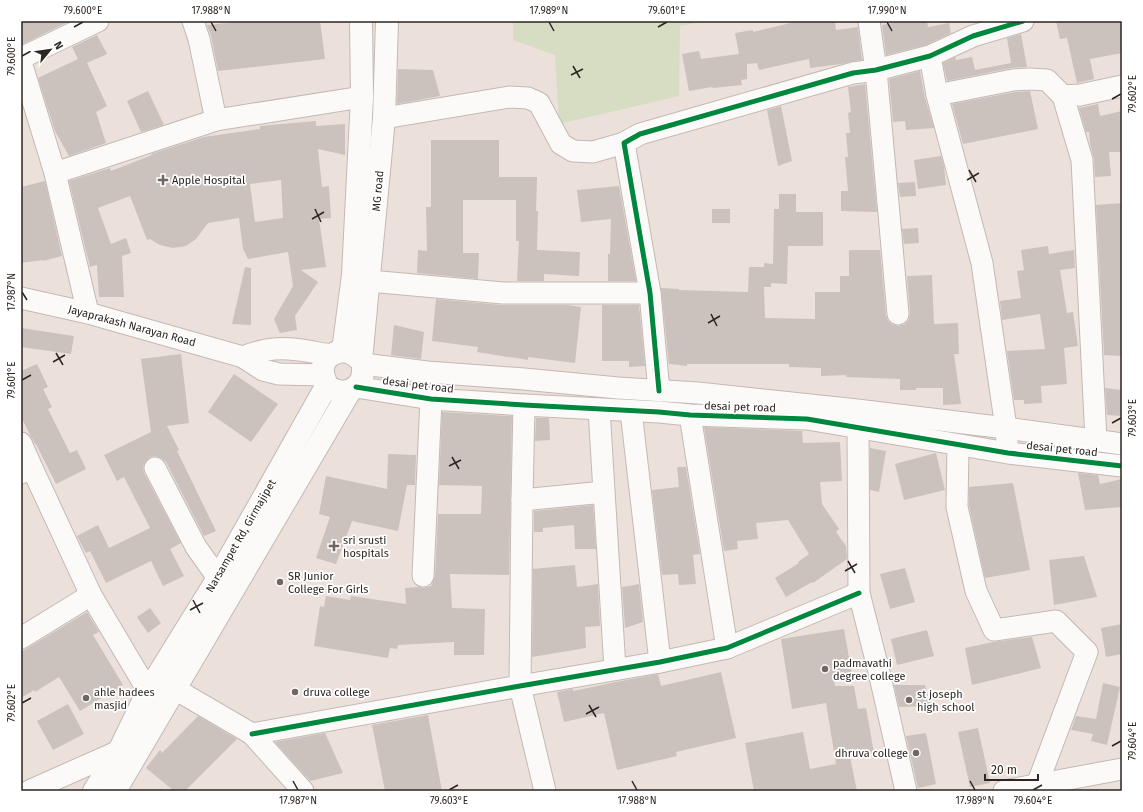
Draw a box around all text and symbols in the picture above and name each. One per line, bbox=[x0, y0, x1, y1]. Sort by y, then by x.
text: 79.600°E bbox=[64, 5, 102, 17]
text: 17.988°N bbox=[191, 5, 231, 17]
text: 17.989°N bbox=[530, 5, 568, 17]
text: 79.601°E bbox=[648, 5, 686, 17]
text: 17.990°N bbox=[867, 5, 907, 17]
north arrow bbox=[30, 30, 70, 70]
text: 79.600°E bbox=[6, 37, 18, 75]
text: N bbox=[51, 39, 66, 52]
text: 79.602°E bbox=[1127, 75, 1139, 113]
street label: MG road bbox=[370, 170, 386, 212]
marker: Apple Hospital bbox=[157, 174, 169, 186]
place label: Apple Hospital bbox=[172, 174, 245, 187]
text: 17.987°N bbox=[6, 273, 18, 311]
street label: Jayaprakash Narayan Road bbox=[67, 303, 197, 349]
text: 79.601°E bbox=[6, 361, 18, 399]
street label: desai pet road bbox=[382, 374, 454, 396]
street label: desai pet road bbox=[704, 399, 776, 415]
text: 79.603°E bbox=[1127, 399, 1139, 437]
street label: desai pet road bbox=[1026, 439, 1098, 459]
street label: Narsampet Rd, Girmajipet bbox=[203, 477, 279, 595]
place label: sri srusti hospitals bbox=[343, 534, 389, 560]
marker: sri srusti hospitals bbox=[328, 540, 340, 552]
place label: SR Junior College For Girls bbox=[288, 570, 368, 596]
marker: SR Junior College For Girls bbox=[275, 577, 285, 587]
place label: padmavathi degree college bbox=[833, 657, 906, 683]
marker: padmavathi degree college bbox=[820, 664, 830, 674]
text: 79.602°E bbox=[6, 684, 18, 722]
place label: ahle hadees masjid bbox=[94, 686, 155, 712]
place label: druva college bbox=[303, 686, 370, 699]
marker: druva college bbox=[290, 687, 300, 697]
place label: st joseph high school bbox=[917, 688, 975, 714]
marker: ahle hadees masjid bbox=[81, 693, 91, 703]
marker: st joseph high school bbox=[904, 695, 914, 705]
text: 79.604°E bbox=[1127, 722, 1139, 760]
place label: dhruva college bbox=[835, 747, 908, 760]
marker: dhruva college bbox=[911, 748, 921, 758]
scale bar bbox=[985, 756, 1038, 782]
text: 20 m bbox=[991, 763, 1017, 777]
text: 17.987°N bbox=[279, 795, 317, 807]
text: 79.603°E bbox=[430, 795, 468, 807]
text: 17.988°N bbox=[617, 795, 657, 807]
text: 17.989°N bbox=[956, 795, 994, 807]
text: 79.604°E bbox=[1014, 795, 1052, 807]

